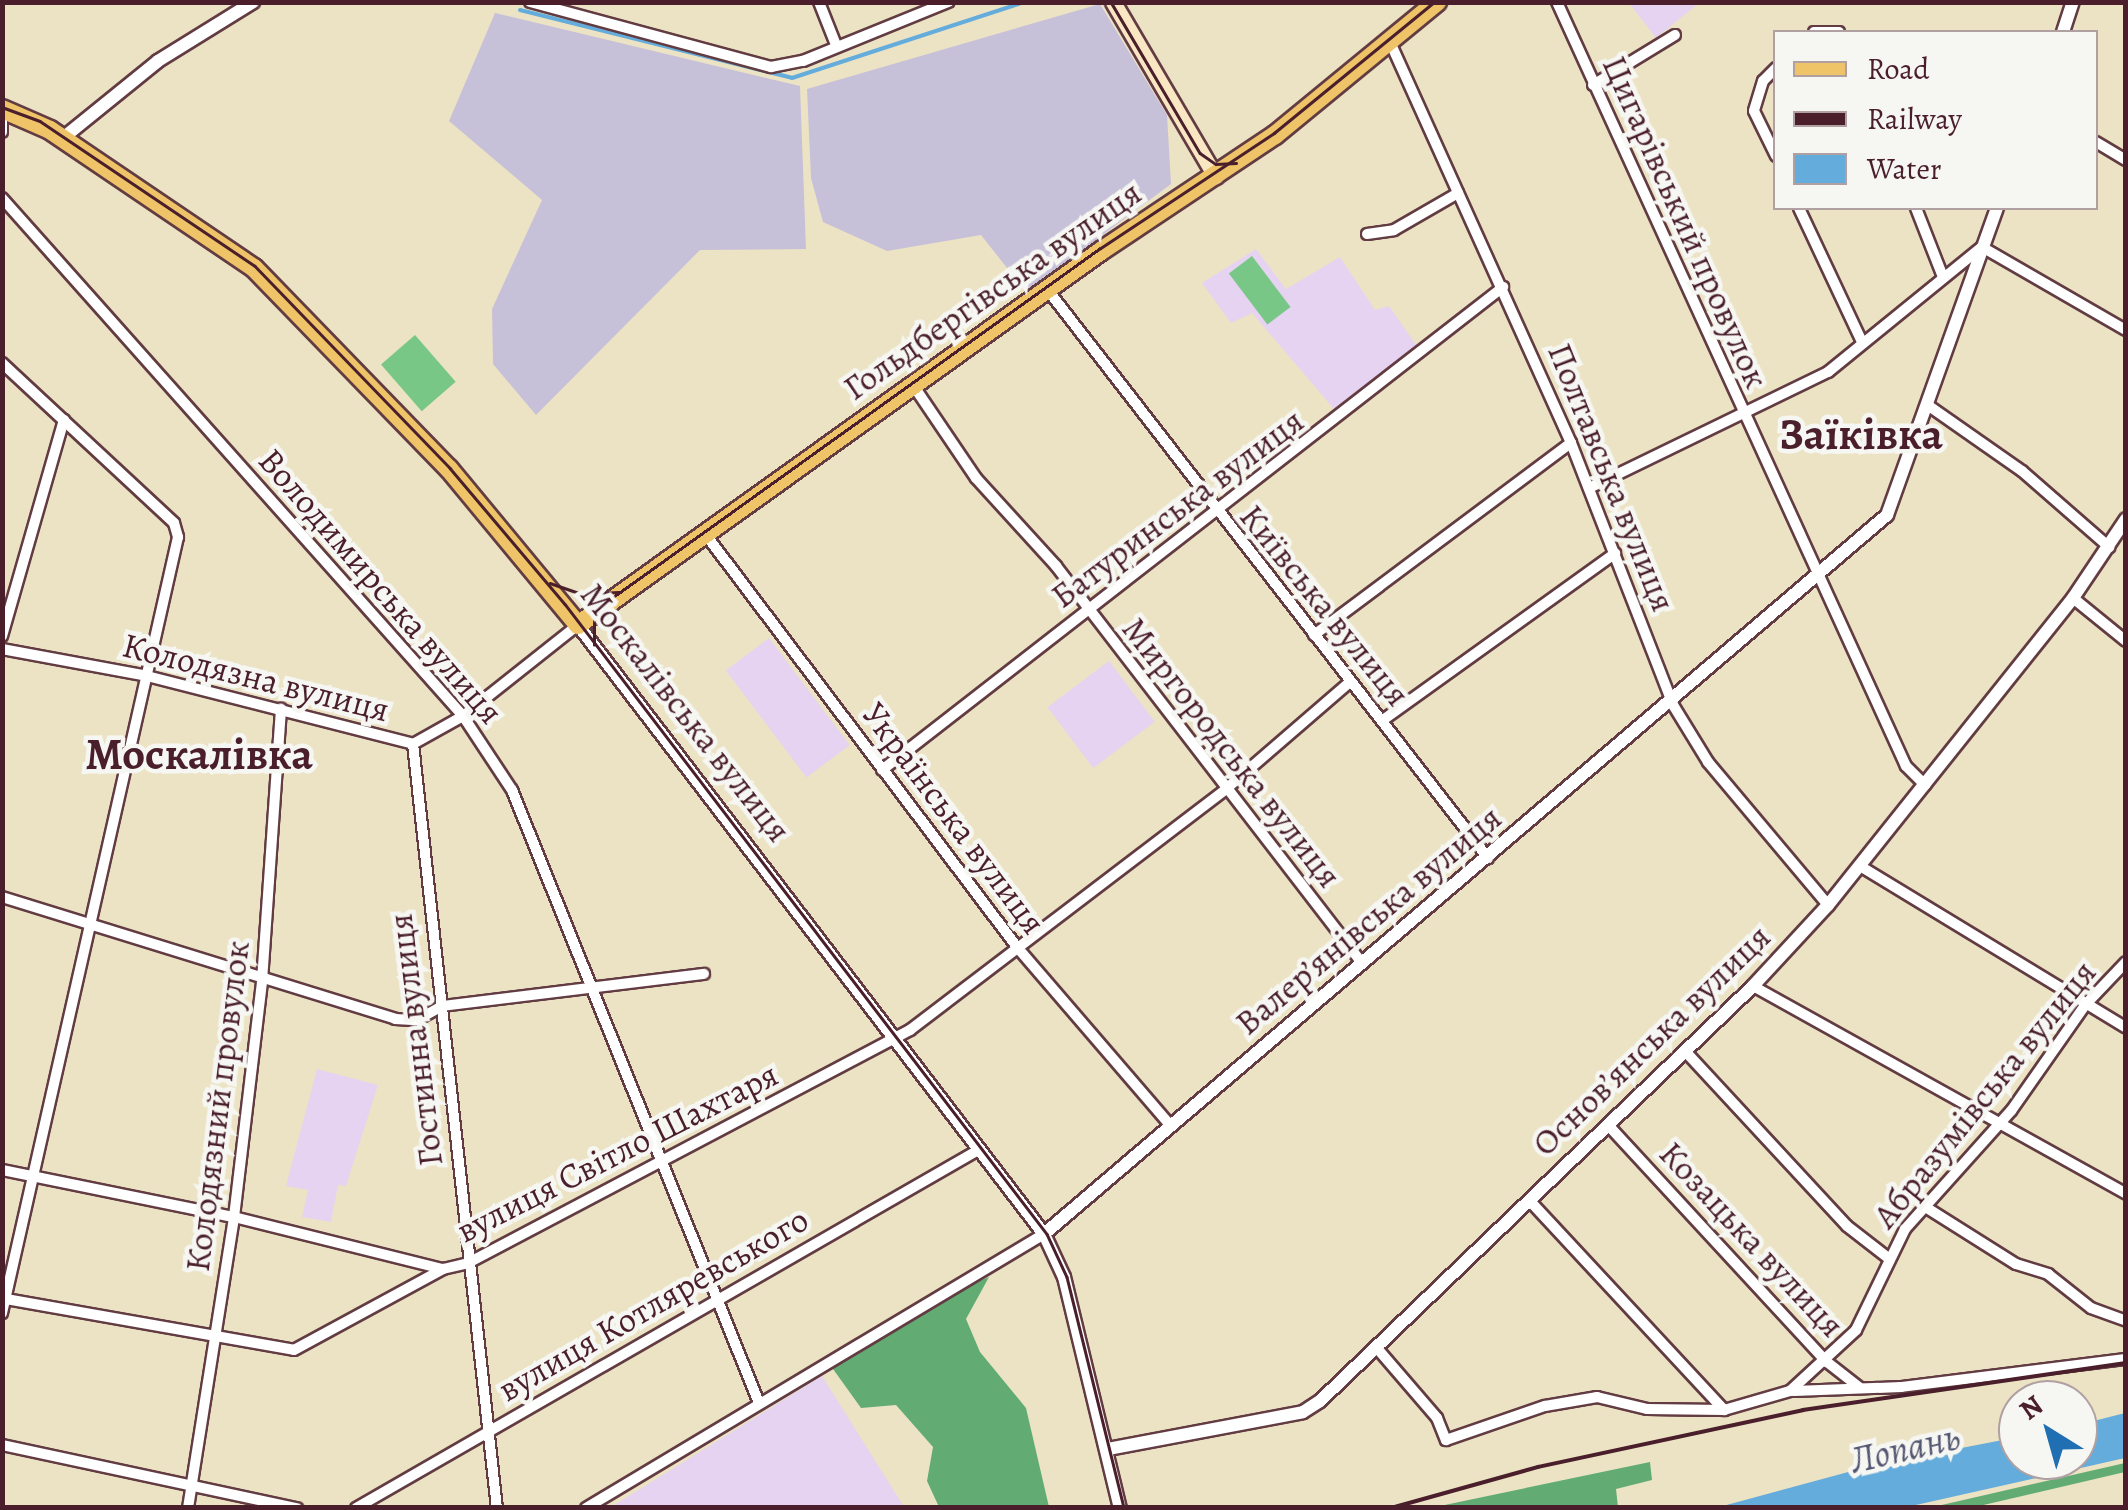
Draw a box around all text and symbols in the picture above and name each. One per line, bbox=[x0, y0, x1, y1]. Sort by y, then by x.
legend bbox=[1773, 30, 2098, 210]
street label: Цигарівський провулок bbox=[1594, 49, 1778, 395]
text: Road bbox=[1867, 49, 1929, 89]
text: Railway bbox=[1867, 99, 1962, 139]
text: Water bbox=[1867, 149, 1941, 189]
street label: Гольдбергівська вулиця bbox=[835, 171, 1149, 409]
street label: Полтавська вулиця bbox=[1539, 337, 1685, 617]
street label: Батуринська вулиця bbox=[1042, 399, 1312, 617]
district label: Заїківка bbox=[1779, 408, 1943, 462]
street label: Володимирська вулиця bbox=[250, 440, 512, 732]
street label: Київська вулиця bbox=[1231, 496, 1419, 714]
street label: Москалівська вулиця bbox=[572, 574, 800, 850]
street label: Миргородська вулиця bbox=[1113, 608, 1351, 896]
street label: Колодязна вулиця bbox=[118, 624, 394, 730]
street label: Українська вулиця bbox=[853, 694, 1055, 942]
district label: Москалівка bbox=[85, 728, 313, 782]
street label: Валер’янівська вулиця bbox=[1226, 796, 1510, 1044]
street label: Гостинна вулиця bbox=[379, 911, 451, 1169]
street label: Основ’янська вулиця bbox=[1523, 916, 1779, 1164]
street label: Колодязний провулок bbox=[176, 938, 258, 1274]
street label: Абразумівська вулиця bbox=[1863, 952, 2105, 1236]
street label: вулиця Світло Шахтаря bbox=[449, 1053, 785, 1251]
street label: Козацька вулиця bbox=[1651, 1132, 1853, 1346]
street label: вулиця Котляревського bbox=[490, 1198, 816, 1410]
north arrow bbox=[1998, 1380, 2098, 1480]
text: N bbox=[2012, 1386, 2051, 1429]
water label: Лопань bbox=[1846, 1414, 1964, 1484]

